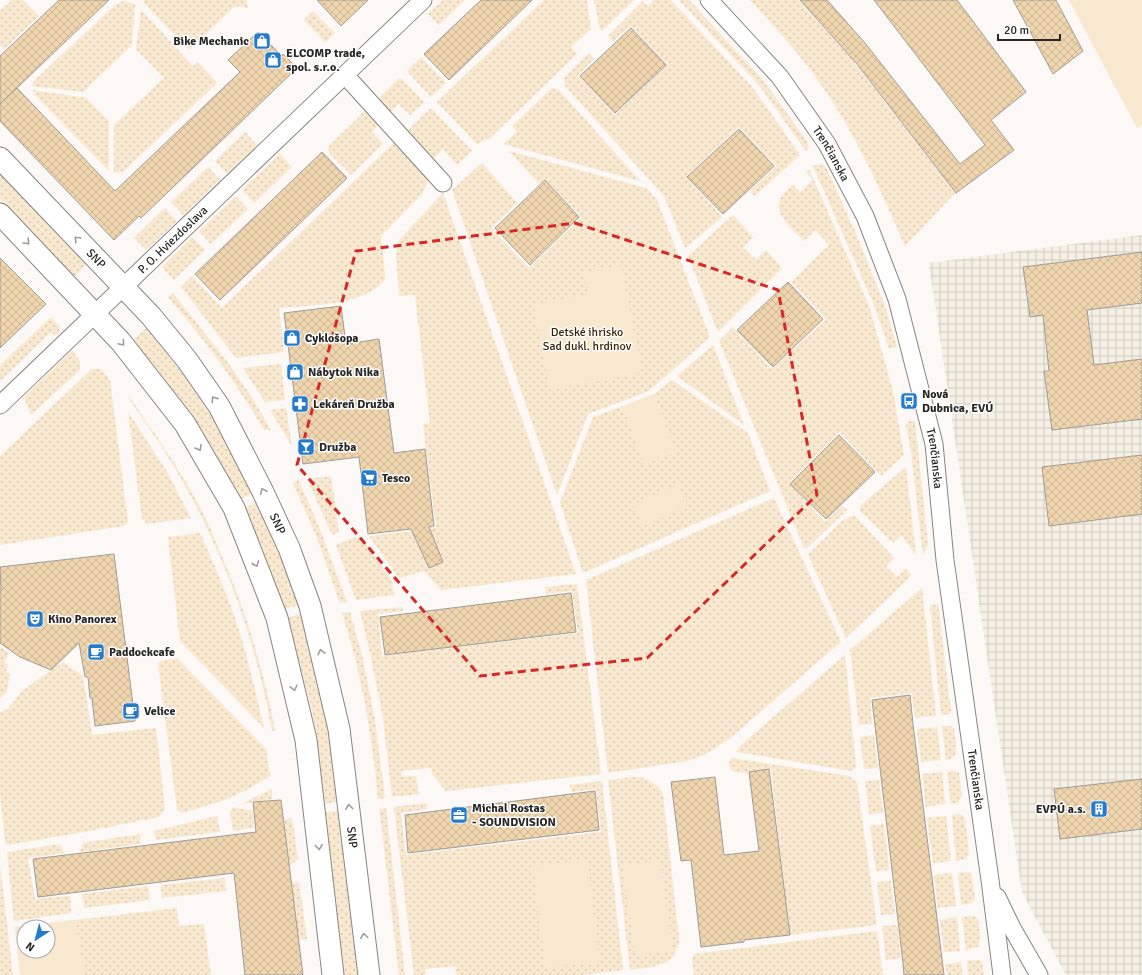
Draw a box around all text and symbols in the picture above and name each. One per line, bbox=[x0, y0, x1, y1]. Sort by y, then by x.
scale bar bbox=[998, 16, 1060, 42]
text: 20 m bbox=[1004, 23, 1029, 38]
shop icon: Bike Mechanic bbox=[252, 31, 272, 51]
place label: Bike Mechanic bbox=[173, 34, 249, 49]
place label: ELCOMP trade, spol. s.r.o. bbox=[286, 46, 365, 75]
shop icon: ELCOMP trade, spol. s.r.o. bbox=[263, 50, 283, 70]
street label: Trenčianska bbox=[809, 123, 852, 184]
street label: P. O. Hviezdoslava bbox=[135, 203, 211, 277]
one-way arrow bbox=[75, 236, 82, 243]
one-way arrow bbox=[22, 237, 30, 245]
street label: SNP bbox=[83, 246, 109, 272]
park label: Detské ihrisko Sad dukl. hrdinov bbox=[543, 325, 632, 354]
shop icon: Cyklošopa bbox=[282, 328, 302, 348]
place label: Cyklošopa bbox=[305, 331, 359, 346]
one-way arrow bbox=[117, 338, 124, 346]
shop icon: Nábytok Nika bbox=[285, 362, 305, 382]
place label: Nábytok Nika bbox=[308, 365, 379, 380]
place label: Nová Dubnica, EVÚ bbox=[922, 387, 993, 416]
bus stop icon: Nová Dubnica, EVÚ bbox=[899, 391, 919, 411]
pharmacy icon: Lekáreň Družba bbox=[290, 394, 310, 414]
one-way arrow bbox=[212, 397, 219, 404]
place label: Lekáreň Družba bbox=[313, 397, 395, 412]
street label: Trenčianska bbox=[922, 427, 945, 490]
bar icon: Družba bbox=[296, 437, 316, 457]
place label: Družba bbox=[319, 440, 356, 455]
one-way arrow bbox=[194, 443, 201, 451]
supermarket icon: Tesco bbox=[359, 468, 379, 488]
place label: Tesco bbox=[382, 471, 410, 486]
one-way arrow bbox=[260, 487, 267, 495]
street label: SNP bbox=[266, 511, 289, 537]
one-way arrow bbox=[251, 560, 259, 567]
theatre icon: Kino Panorex bbox=[25, 609, 45, 629]
place label: Kino Panorex bbox=[48, 612, 117, 627]
cafe icon: Paddockcafe bbox=[86, 642, 106, 662]
place label: Paddockcafe bbox=[109, 645, 175, 660]
one-way arrow bbox=[317, 649, 326, 656]
one-way arrow bbox=[289, 685, 297, 691]
cafe icon: Velice bbox=[121, 701, 141, 721]
place label: Velice bbox=[144, 704, 175, 719]
street label: Trenčianska bbox=[964, 748, 987, 811]
building icon: EVPÚ a.s. bbox=[1089, 799, 1109, 819]
place label: Michal Rostas - SOUNDVISION bbox=[472, 801, 556, 830]
place label: EVPÚ a.s. bbox=[1036, 802, 1086, 817]
one-way arrow bbox=[345, 804, 354, 810]
office icon: Michal Rostas - SOUNDVISION bbox=[449, 805, 469, 825]
street label: SNP bbox=[343, 826, 360, 849]
one-way arrow bbox=[314, 844, 323, 850]
north arrow bbox=[16, 919, 56, 959]
one-way arrow bbox=[360, 933, 369, 939]
text: N bbox=[23, 939, 37, 954]

